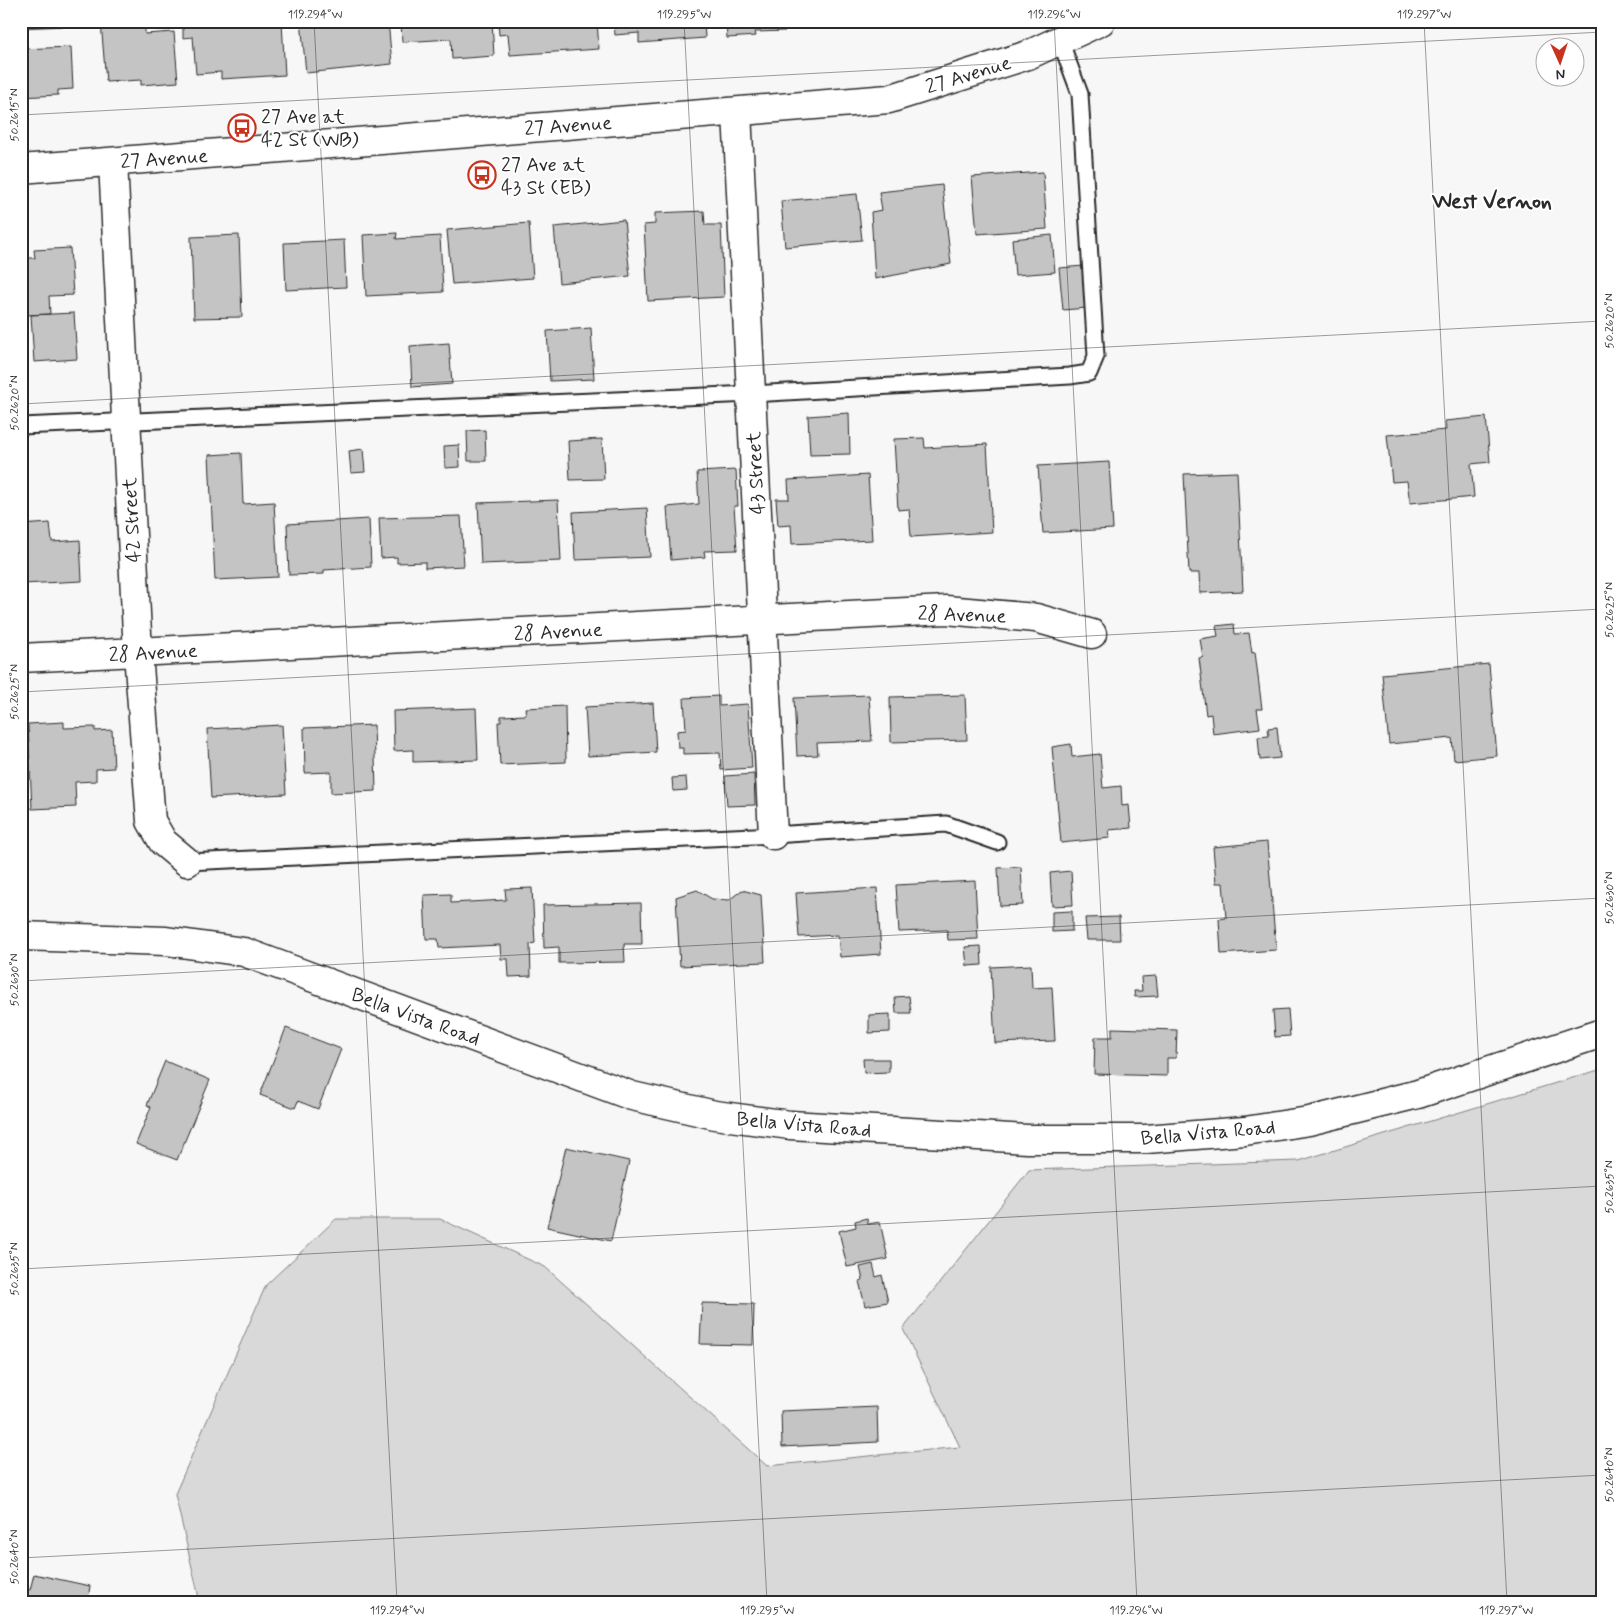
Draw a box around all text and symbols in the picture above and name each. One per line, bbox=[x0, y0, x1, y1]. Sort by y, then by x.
text: 119.294°W bbox=[288, 7, 342, 23]
text: 119.295°W bbox=[657, 7, 711, 23]
text: 119.296°W bbox=[1027, 7, 1081, 23]
text: 119.297°W bbox=[1397, 7, 1451, 23]
north arrow bbox=[1536, 38, 1586, 88]
street label: 27 Avenue bbox=[922, 50, 1015, 101]
text: N bbox=[1555, 65, 1566, 83]
text: 50.2615°N bbox=[7, 88, 23, 142]
place label: 27 Ave at 42 St (WB) bbox=[261, 104, 359, 154]
street label: 27 Avenue bbox=[523, 110, 613, 143]
bus stop icon: 27 Ave at 42 St (WB) bbox=[227, 113, 257, 143]
street label: 27 Avenue bbox=[119, 143, 209, 176]
place label: 27 Ave at 43 St (EB) bbox=[501, 152, 591, 202]
bus stop icon: 27 Ave at 43 St (EB) bbox=[467, 160, 497, 190]
district label: West Vernon bbox=[1431, 188, 1552, 216]
text: 50.2620°N bbox=[1602, 293, 1618, 349]
text: 50.2620°N bbox=[7, 375, 23, 431]
street label: 43 Street bbox=[741, 431, 772, 515]
street label: 42 Street bbox=[117, 477, 148, 563]
text: 50.2625°N bbox=[1602, 582, 1618, 638]
street label: 28 Avenue bbox=[917, 600, 1007, 631]
street label: 28 Avenue bbox=[513, 617, 603, 648]
street label: 28 Avenue bbox=[108, 638, 198, 669]
text: 50.2625°N bbox=[7, 664, 23, 720]
text: 50.2630°N bbox=[1602, 871, 1618, 925]
text: 50.2630°N bbox=[7, 953, 23, 1007]
street label: Bella Vista Road bbox=[347, 982, 484, 1053]
street label: Bella Vista Road bbox=[735, 1106, 872, 1145]
street label: Bella Vista Road bbox=[1140, 1114, 1277, 1153]
text: 50.2635°N bbox=[1602, 1160, 1618, 1214]
text: 50.2635°N bbox=[7, 1242, 23, 1296]
text: 50.2640°N bbox=[1602, 1447, 1618, 1503]
text: 50.2640°N bbox=[7, 1529, 23, 1585]
text: 119.294°W bbox=[370, 1603, 424, 1619]
text: 119.295°W bbox=[740, 1603, 794, 1619]
text: 119.296°W bbox=[1109, 1603, 1163, 1619]
text: 119.297°W bbox=[1479, 1603, 1533, 1619]

